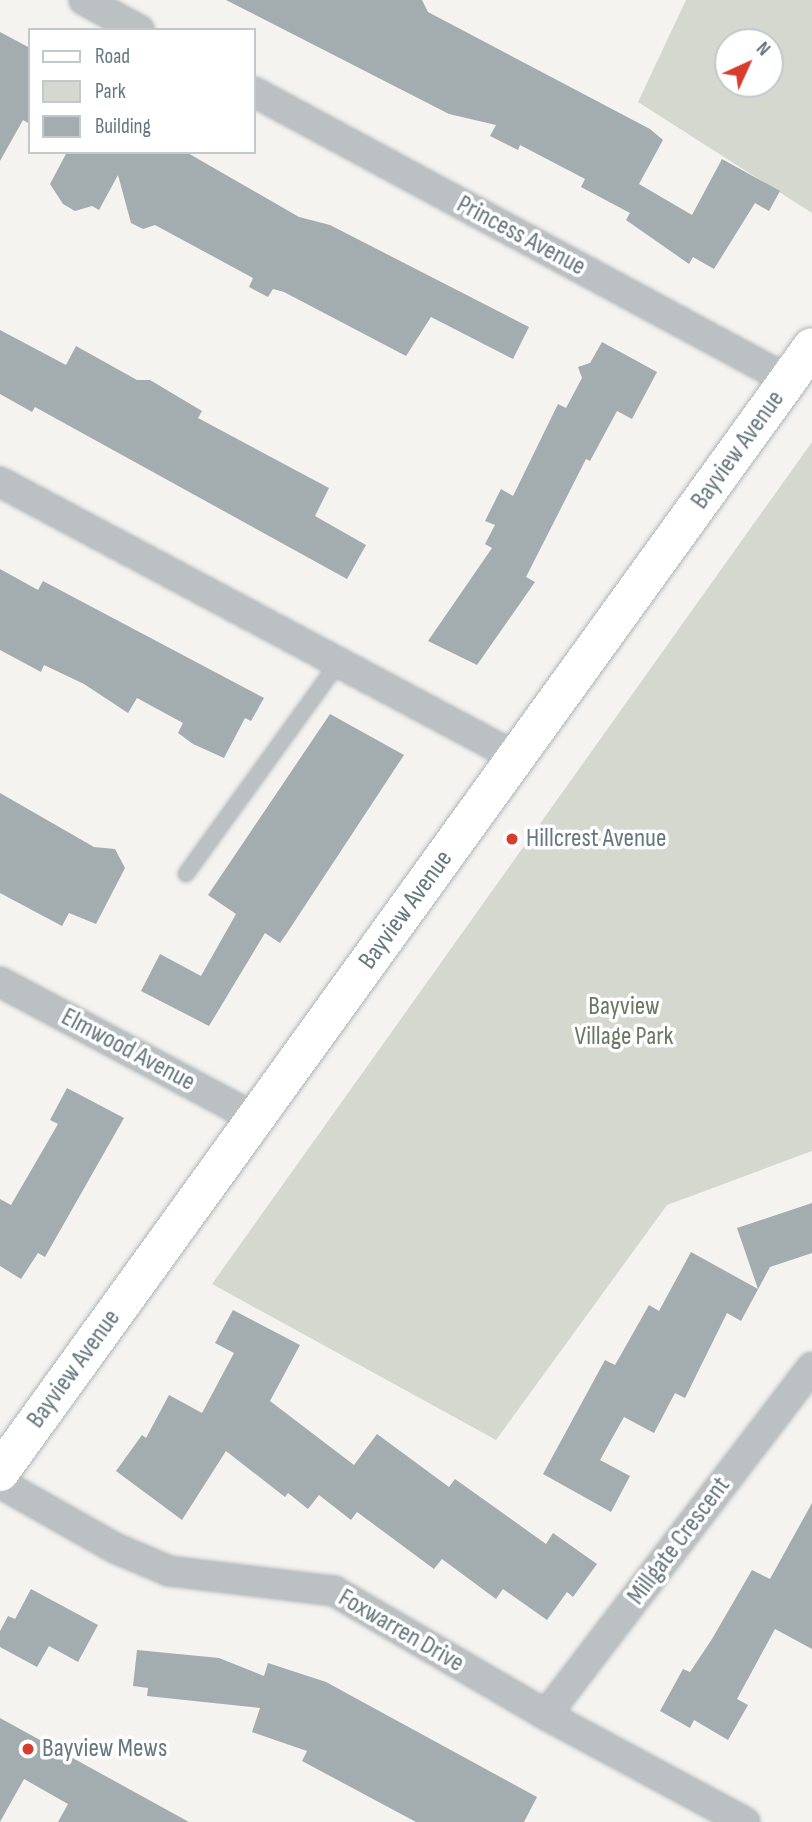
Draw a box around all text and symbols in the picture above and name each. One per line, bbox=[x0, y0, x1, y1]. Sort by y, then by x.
legend bbox=[28, 28, 256, 154]
north arrow bbox=[714, 28, 784, 98]
text: N bbox=[751, 37, 775, 61]
text: Road bbox=[95, 44, 130, 69]
text: Park bbox=[95, 79, 126, 104]
text: Building bbox=[95, 114, 151, 139]
street label: Princess Avenue bbox=[451, 189, 591, 283]
street label: Bayview Avenue bbox=[685, 385, 791, 515]
place label: Hillcrest Avenue bbox=[526, 823, 666, 855]
marker: Hillcrest Avenue bbox=[504, 831, 520, 847]
street label: Bayview Avenue bbox=[353, 845, 459, 975]
park label: Bayview Village Park bbox=[574, 991, 674, 1052]
street label: Elmwood Avenue bbox=[56, 1002, 200, 1098]
street label: Bayview Avenue bbox=[21, 1304, 127, 1434]
street label: Millgate Crescent bbox=[621, 1471, 737, 1611]
street label: Foxwarren Drive bbox=[333, 1583, 469, 1679]
place label: Bayview Mews bbox=[42, 1733, 167, 1765]
marker: Bayview Mews bbox=[20, 1741, 36, 1757]

